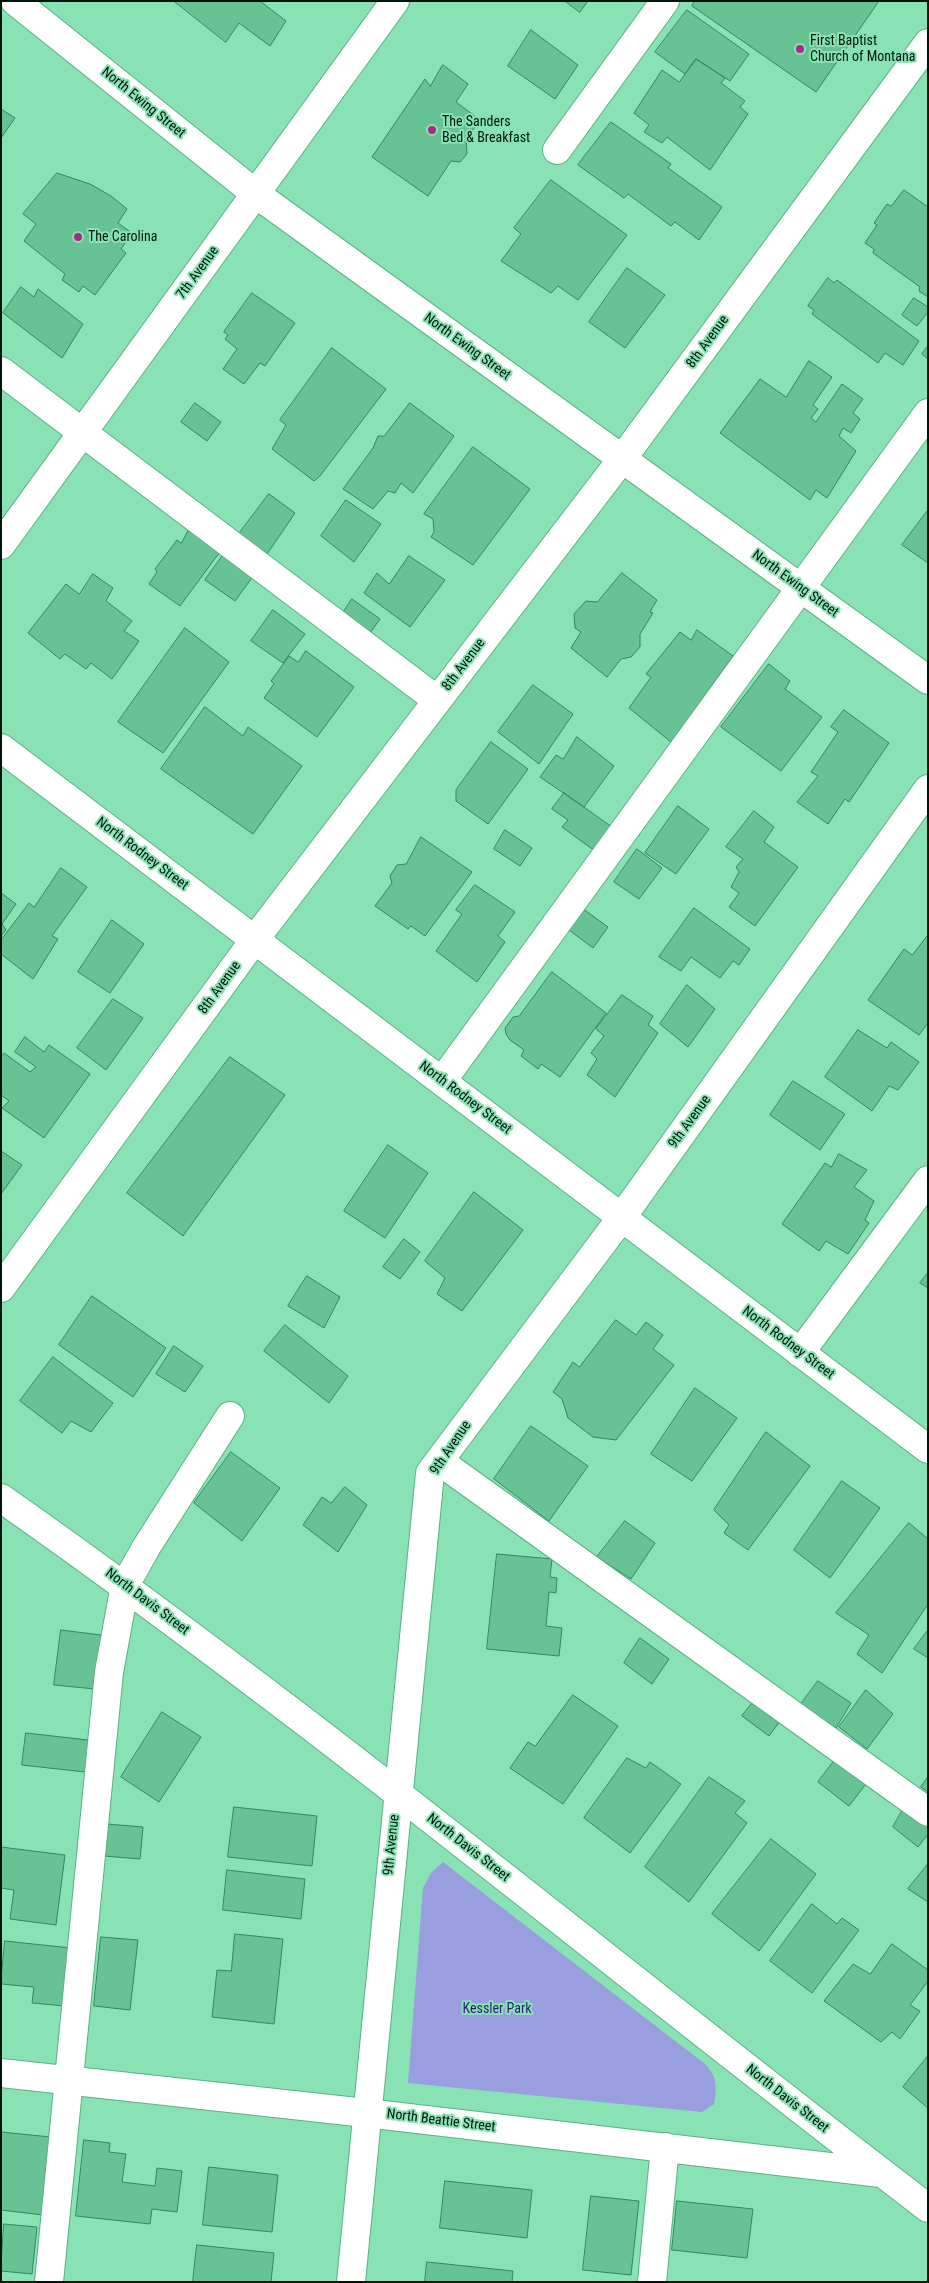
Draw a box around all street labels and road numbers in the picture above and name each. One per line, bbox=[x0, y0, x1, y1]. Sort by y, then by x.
street label: North Ewing Street bbox=[98, 64, 188, 142]
street label: 7th Avenue bbox=[173, 243, 223, 303]
street label: North Ewing Street bbox=[420, 310, 514, 384]
street label: 8th Avenue bbox=[683, 312, 733, 372]
street label: North Ewing Street bbox=[748, 547, 842, 621]
street label: 8th Avenue bbox=[439, 635, 489, 695]
street label: North Rodney Street bbox=[93, 814, 191, 894]
street label: 8th Avenue bbox=[195, 958, 245, 1018]
street label: North Rodney Street bbox=[416, 1058, 514, 1138]
street label: 9th Avenue bbox=[665, 1092, 715, 1152]
street label: North Rodney Street bbox=[739, 1303, 837, 1383]
street label: 9th Avenue bbox=[427, 1418, 475, 1478]
street label: North Davis Street bbox=[102, 1565, 192, 1639]
street label: North Davis Street bbox=[423, 1810, 513, 1886]
street label: 9th Avenue bbox=[380, 1814, 404, 1876]
street label: North Davis Street bbox=[742, 2061, 832, 2137]
street label: North Beattie Street bbox=[386, 2106, 496, 2136]

